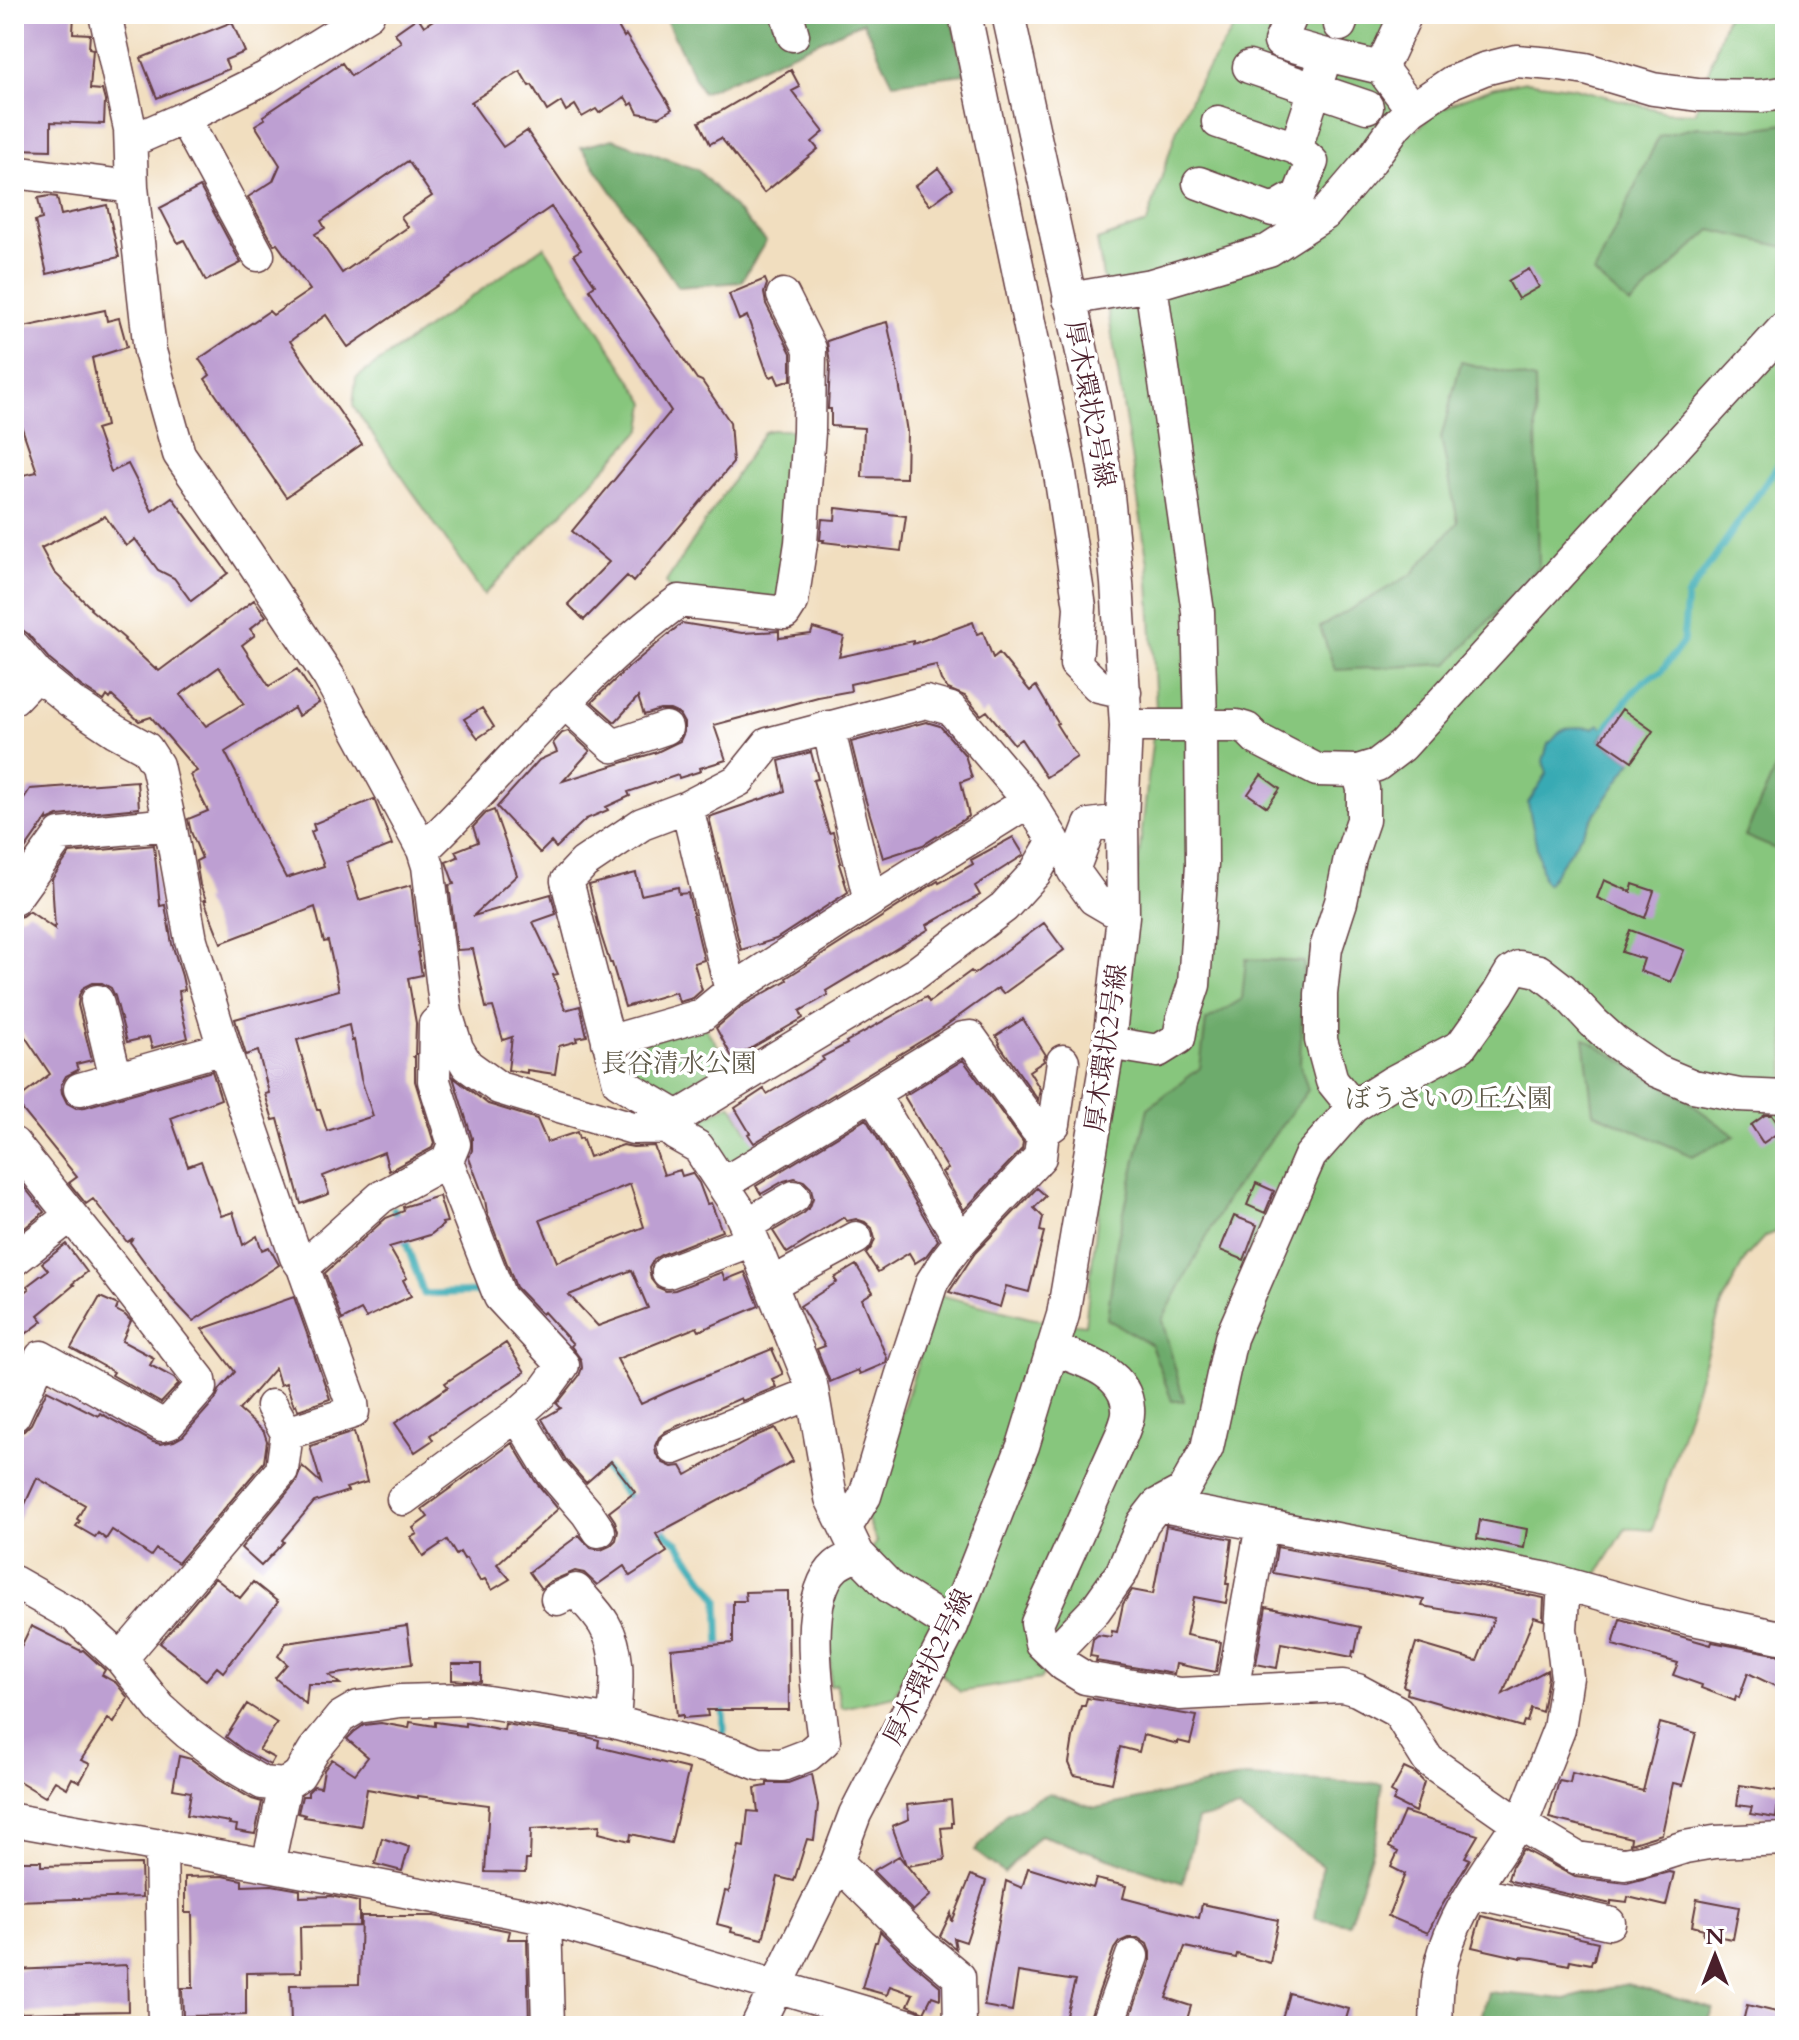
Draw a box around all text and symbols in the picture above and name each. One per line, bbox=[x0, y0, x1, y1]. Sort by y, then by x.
street label: 厚木環状2号線 bbox=[1057, 318, 1123, 490]
street label: 厚木環状2号線 bbox=[1077, 962, 1135, 1134]
park label: 長谷清水公園 bbox=[601, 1046, 757, 1081]
park label: ぼうさいの丘公園 bbox=[1345, 1081, 1553, 1116]
street label: 厚木環状2号線 bbox=[875, 1583, 981, 1751]
north arrow bbox=[1675, 1916, 1755, 1996]
text: N bbox=[1705, 1922, 1725, 1952]

